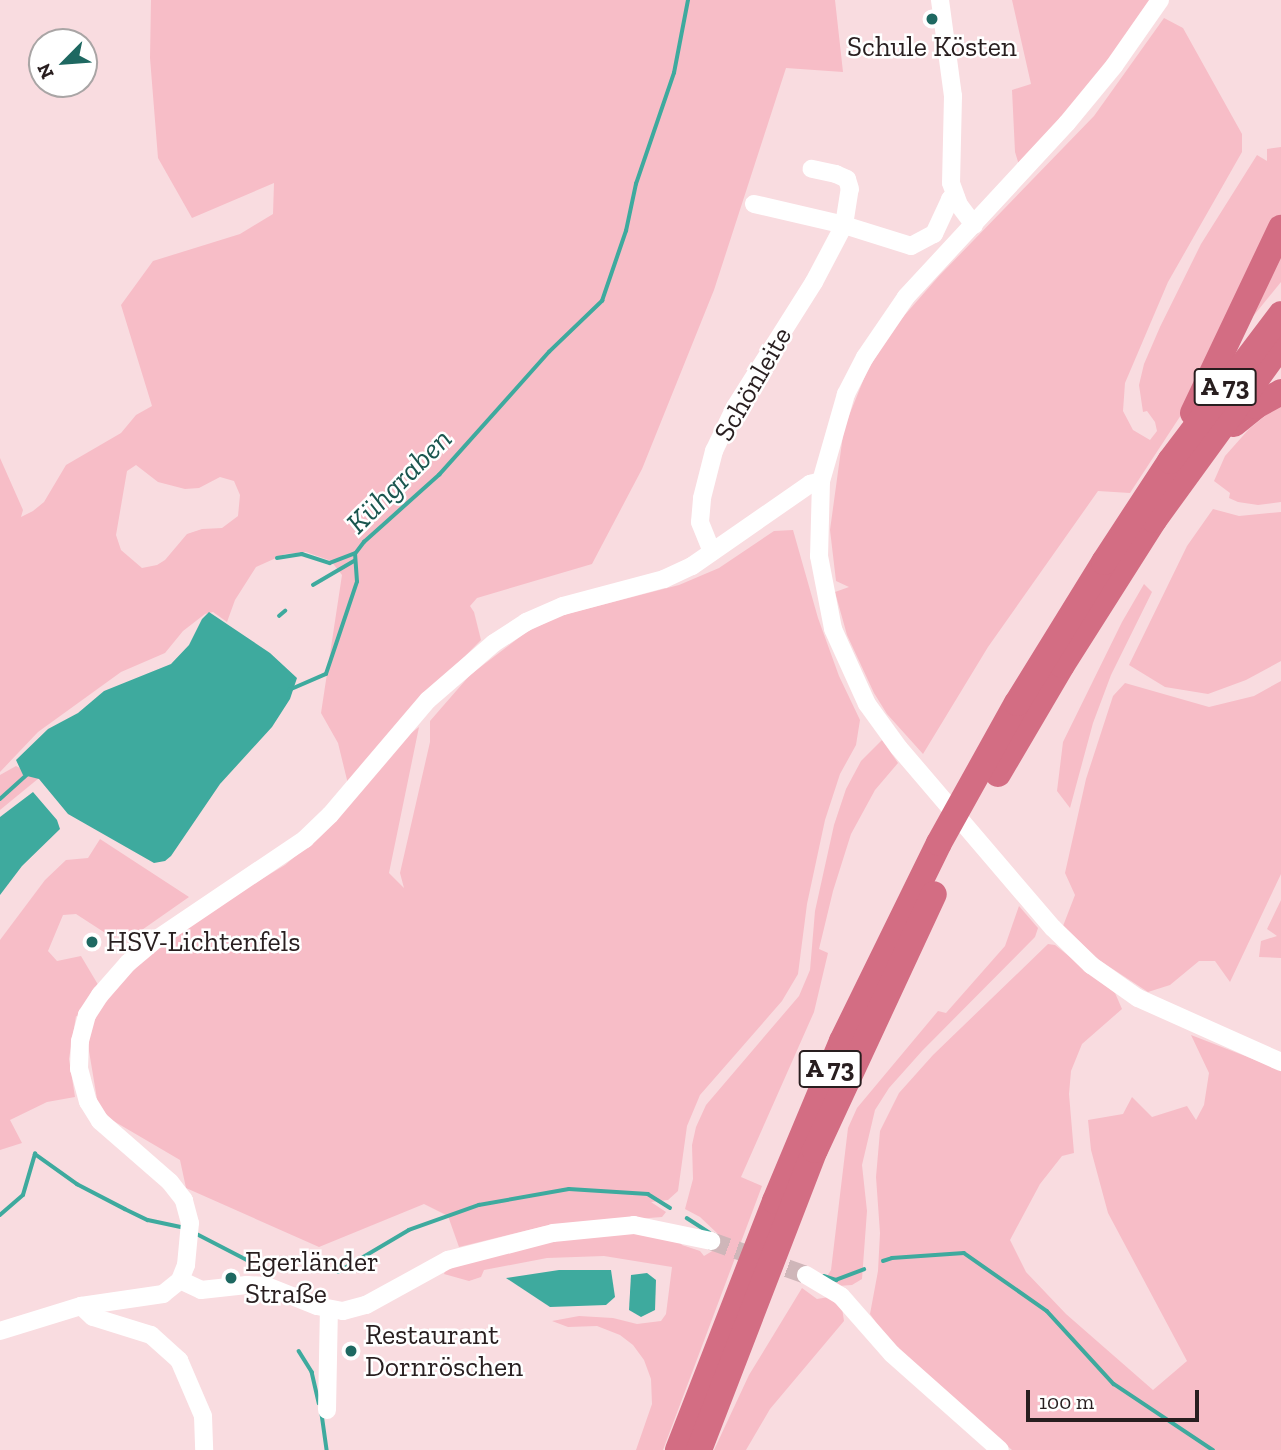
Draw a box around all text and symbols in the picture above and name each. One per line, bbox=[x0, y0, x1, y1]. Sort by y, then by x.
marker: Schule Kösten bbox=[924, 11, 940, 27]
north arrow bbox=[28, 28, 98, 98]
place label: Schule Kösten bbox=[847, 30, 1017, 64]
text: N bbox=[32, 60, 59, 83]
street label: Schönleite bbox=[707, 321, 799, 447]
road number: A 73 bbox=[1192, 364, 1258, 410]
water label: Kühgraben bbox=[339, 421, 459, 541]
place label: HSV-Lichtenfels bbox=[106, 925, 300, 959]
marker: HSV-Lichtenfels bbox=[84, 934, 100, 950]
road number: A 73 bbox=[797, 1046, 863, 1092]
place label: Egerländer Straße bbox=[245, 1245, 379, 1311]
marker: Egerländer Straße bbox=[223, 1270, 239, 1286]
place label: Restaurant Dornröschen bbox=[365, 1318, 523, 1384]
marker: Restaurant Dornröschen bbox=[343, 1343, 359, 1359]
scale bar bbox=[1029, 1376, 1202, 1420]
text: 100 m bbox=[1039, 1389, 1094, 1414]

